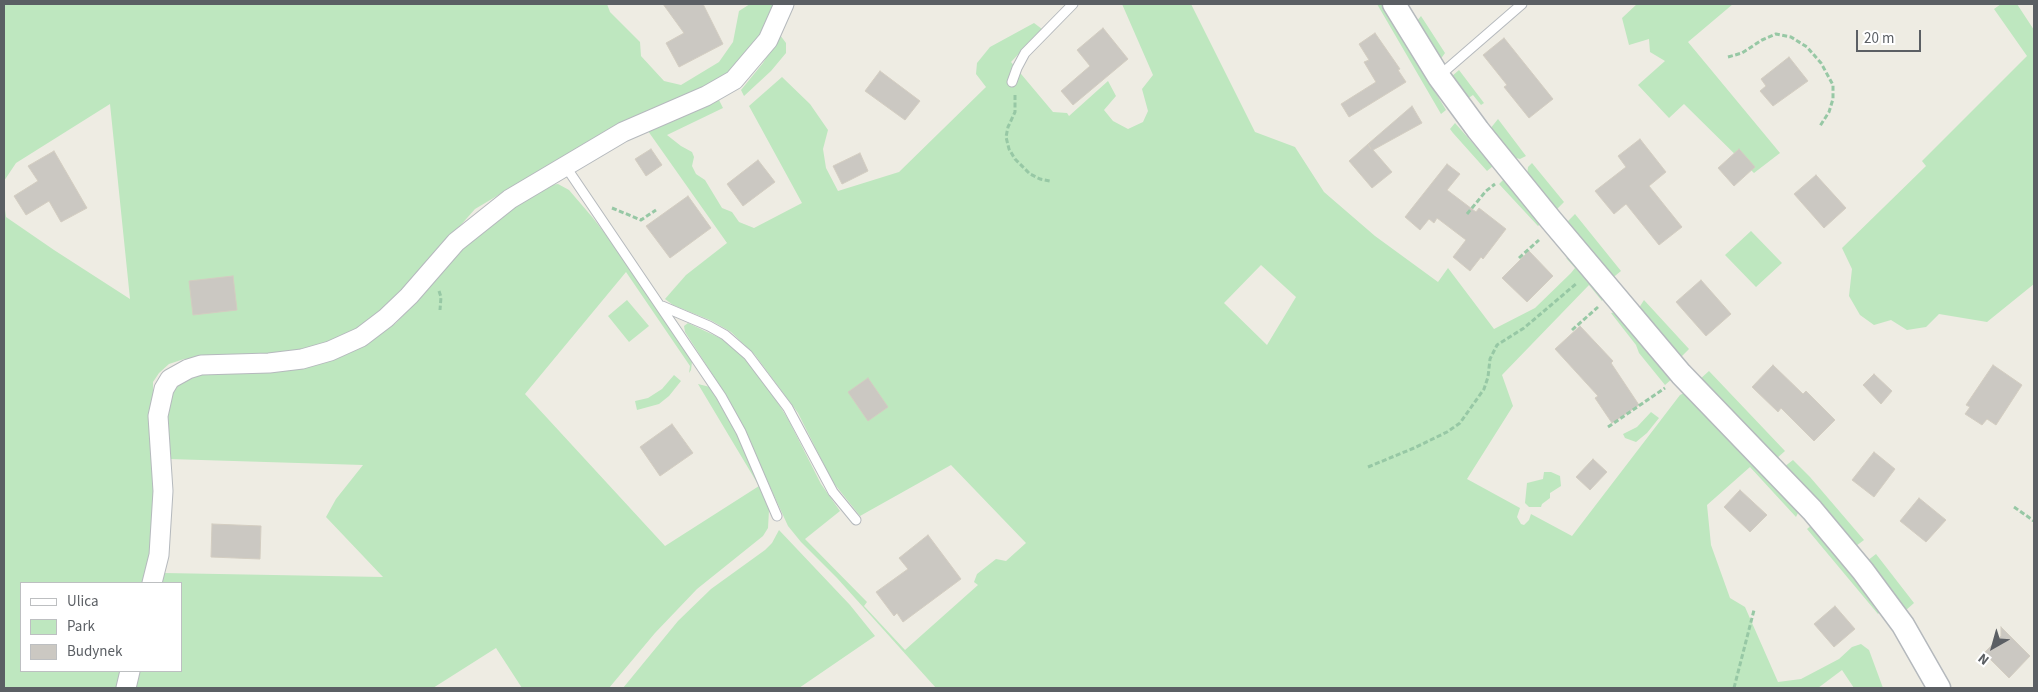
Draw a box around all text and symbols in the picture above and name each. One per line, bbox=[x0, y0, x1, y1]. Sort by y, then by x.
scale bar bbox=[1858, 20, 1923, 52]
text: 20 m bbox=[1864, 28, 1894, 49]
legend bbox=[20, 582, 182, 672]
text: Ulica bbox=[67, 591, 98, 612]
text: Park bbox=[67, 616, 95, 637]
north arrow bbox=[1968, 622, 2018, 672]
text: Budynek bbox=[67, 641, 122, 662]
text: N bbox=[1974, 648, 1994, 670]

